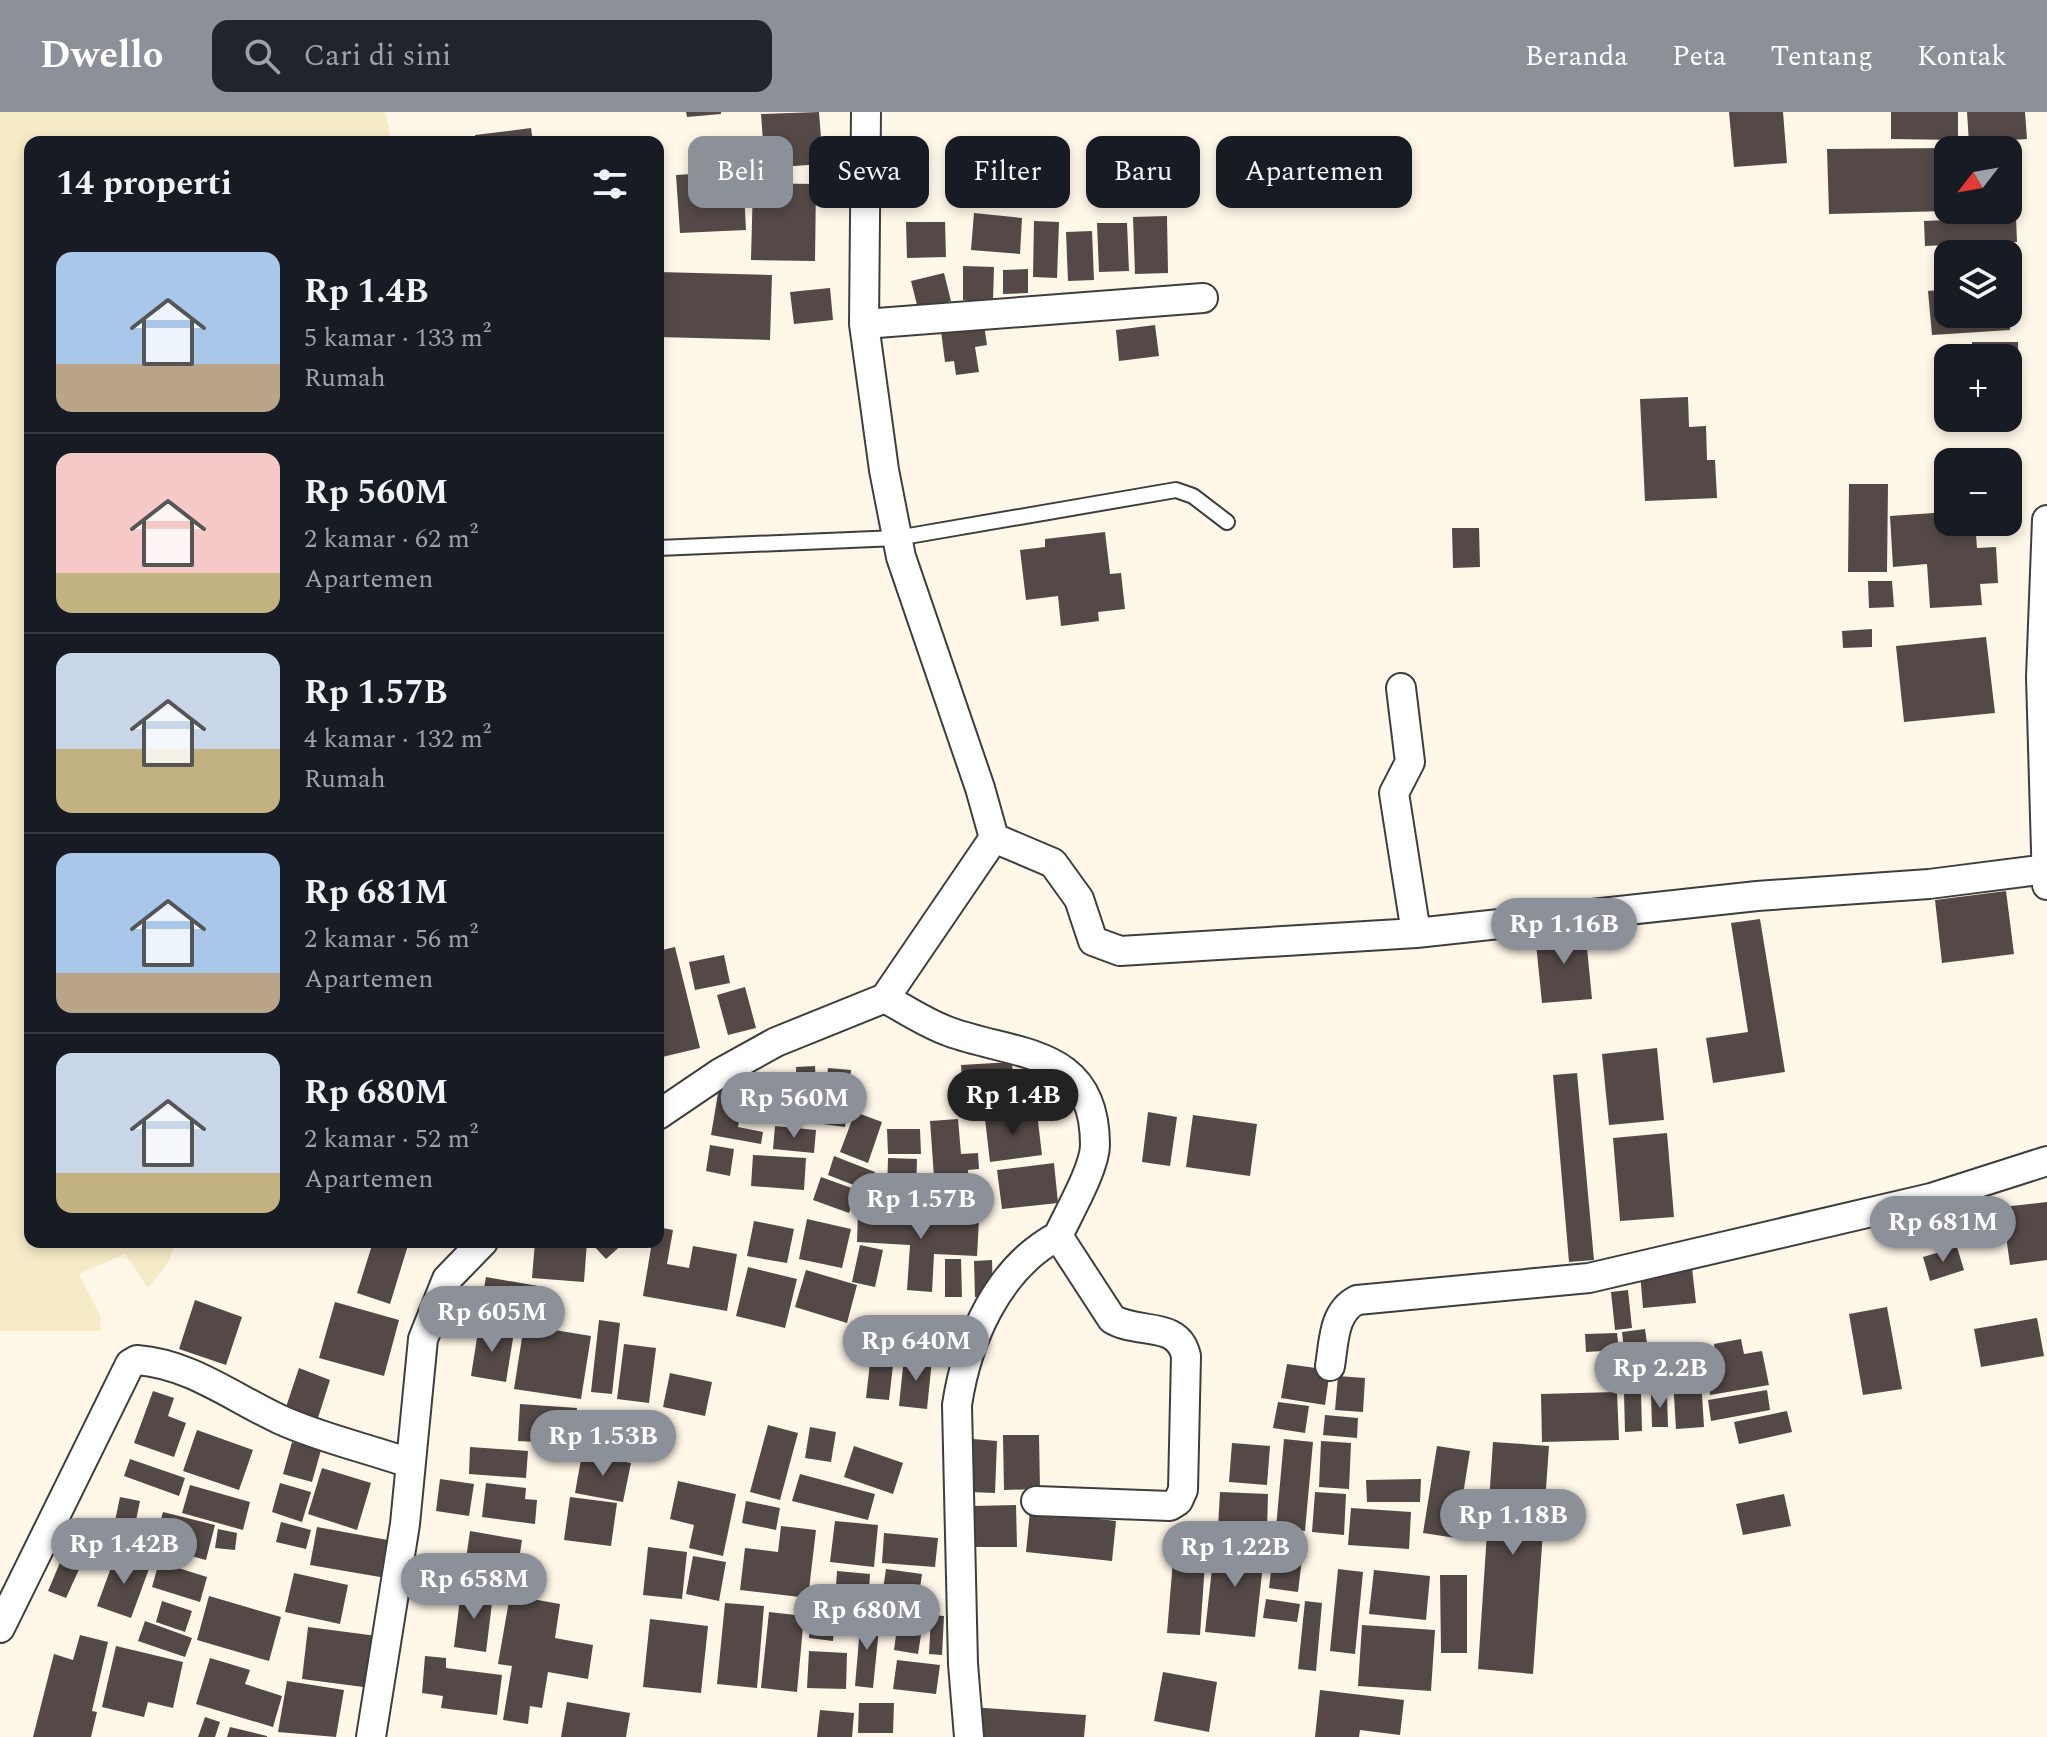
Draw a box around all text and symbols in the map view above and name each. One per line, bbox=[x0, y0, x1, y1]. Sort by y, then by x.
search box bbox=[212, 20, 772, 92]
text: Dwello bbox=[40, 27, 164, 85]
text: Cari di sini bbox=[304, 33, 452, 79]
icon: search bbox=[240, 34, 284, 78]
text: Beranda bbox=[1525, 35, 1628, 78]
text: Peta bbox=[1672, 35, 1727, 78]
text: Tentang bbox=[1771, 35, 1873, 78]
text: Kontak bbox=[1917, 35, 2007, 78]
chip: Beli bbox=[688, 136, 793, 208]
chip: Sewa bbox=[809, 136, 929, 208]
chip: Filter bbox=[945, 136, 1070, 208]
chip: Baru bbox=[1086, 136, 1200, 208]
chip: Apartemen bbox=[1216, 136, 1412, 208]
north arrow bbox=[1934, 136, 2022, 224]
map controls bbox=[1934, 136, 2022, 536]
text: 14 properti bbox=[56, 158, 232, 210]
icon: filters bbox=[588, 162, 632, 206]
button: layers bbox=[1934, 240, 2022, 328]
text: Rp 1.4B bbox=[304, 266, 429, 318]
icon: home bbox=[120, 284, 216, 380]
text: 5 kamar · 133 m² bbox=[304, 318, 491, 358]
button: + bbox=[1934, 344, 2022, 432]
text: Rumah bbox=[304, 358, 386, 398]
button: − bbox=[1934, 448, 2022, 536]
text: Rp 560M bbox=[304, 467, 448, 519]
icon: home bbox=[120, 485, 216, 581]
text: 2 kamar · 62 m² bbox=[304, 519, 478, 559]
text: Apartemen bbox=[304, 559, 433, 599]
text: Rp 1.57B bbox=[304, 667, 448, 719]
icon: home bbox=[120, 685, 216, 781]
text: 4 kamar · 132 m² bbox=[304, 719, 491, 759]
text: Rumah bbox=[304, 759, 386, 799]
text: Rp 681M bbox=[304, 867, 448, 919]
icon: home bbox=[120, 885, 216, 981]
pin: Rp 1.16B bbox=[1481, 898, 1647, 966]
text: Rp 1.16B bbox=[1509, 904, 1619, 944]
text: 2 kamar · 56 m² bbox=[304, 919, 478, 959]
text: Apartemen bbox=[304, 959, 433, 999]
text: Rp 680M bbox=[304, 1067, 448, 1119]
pin: Rp 1.4B bbox=[939, 1069, 1087, 1137]
pin: Rp 560M bbox=[720, 1072, 868, 1140]
text: Rp 1.4B bbox=[965, 1075, 1061, 1115]
text: Rp 560M bbox=[739, 1078, 849, 1118]
icon: home bbox=[120, 1085, 216, 1181]
text: 2 kamar · 52 m² bbox=[304, 1119, 478, 1159]
text: Apartemen bbox=[304, 1159, 433, 1199]
pin: Rp 1.57B bbox=[838, 1173, 1004, 1241]
text: Rp 1.57B bbox=[866, 1179, 976, 1219]
pin: Rp 681M bbox=[1869, 1196, 2017, 1264]
text: Rp 681M bbox=[1888, 1202, 1998, 1242]
pin: Rp 605M bbox=[418, 1286, 566, 1354]
text: Rp 605M bbox=[437, 1292, 547, 1332]
pin: Rp 640M bbox=[842, 1315, 990, 1383]
text: Rp 640M bbox=[861, 1321, 971, 1361]
pin: Rp 2.2B bbox=[1586, 1342, 1734, 1410]
text: Rp 2.2B bbox=[1612, 1348, 1708, 1388]
pin: Rp 1.53B bbox=[520, 1410, 686, 1478]
text: Rp 1.53B bbox=[548, 1416, 658, 1456]
pin: Rp 1.18B bbox=[1430, 1489, 1596, 1557]
text: Rp 1.18B bbox=[1458, 1495, 1568, 1535]
pin: Rp 1.42B bbox=[41, 1518, 207, 1586]
pin: Rp 1.22B bbox=[1152, 1521, 1318, 1589]
text: Rp 1.42B bbox=[69, 1524, 179, 1564]
text: Rp 1.22B bbox=[1180, 1527, 1290, 1567]
pin: Rp 658M bbox=[400, 1553, 548, 1621]
text: Rp 658M bbox=[419, 1559, 529, 1599]
pin: Rp 680M bbox=[793, 1584, 941, 1652]
text: Rp 680M bbox=[812, 1590, 922, 1630]

